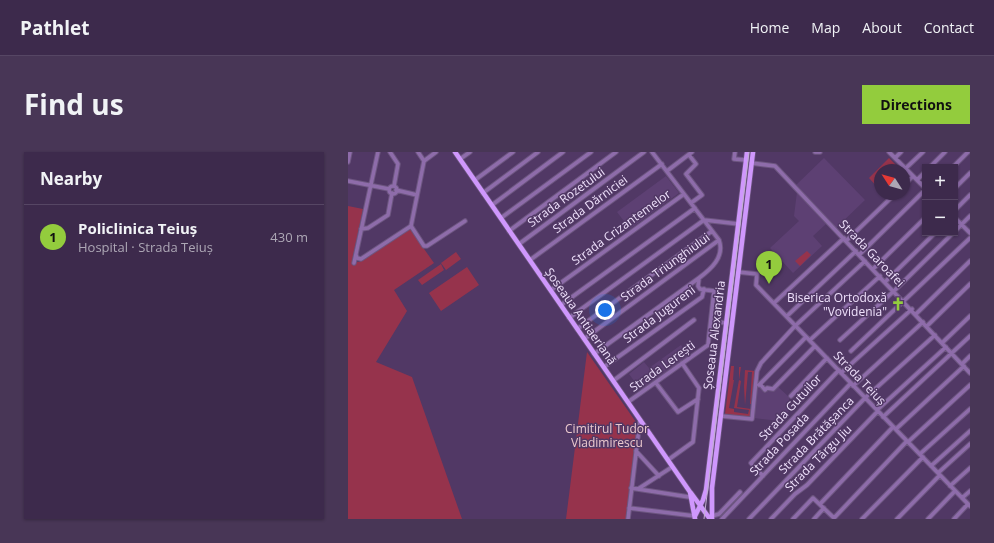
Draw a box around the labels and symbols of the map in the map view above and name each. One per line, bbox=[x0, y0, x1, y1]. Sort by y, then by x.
street label: Strada Rozetului bbox=[524, 163, 608, 231]
north arrow bbox=[874, 164, 910, 200]
street label: Strada Dărniciei bbox=[549, 171, 631, 237]
street label: Strada Crizantemelor bbox=[568, 185, 674, 269]
street label: Strada Garoafei bbox=[835, 216, 909, 290]
street label: Strada Triunghiului bbox=[617, 229, 713, 305]
pin: 1 bbox=[756, 251, 782, 284]
street label: Șoseaua Antiaeriană bbox=[541, 264, 621, 368]
street label: Șoseaua Alexandria bbox=[699, 280, 729, 390]
street label: Strada Jugureni bbox=[620, 281, 698, 347]
place label: Biserica Ortodoxă "Vovidenia" bbox=[787, 289, 887, 320]
church icon: Biserica Ortodoxă "Vovidenia" bbox=[890, 296, 906, 312]
your location bbox=[595, 300, 615, 320]
street label: Strada Lerești bbox=[626, 336, 698, 396]
street label: Strada Teiuș bbox=[830, 347, 890, 409]
street label: Strada Gutuilor bbox=[755, 370, 825, 444]
street label: Strada Brătășanca bbox=[774, 392, 858, 478]
street label: Strada Posada bbox=[745, 409, 813, 479]
park label: Cimitirul Tudor Vladimirescu bbox=[565, 420, 649, 451]
street label: Strada Târgu Jiu bbox=[781, 421, 855, 495]

